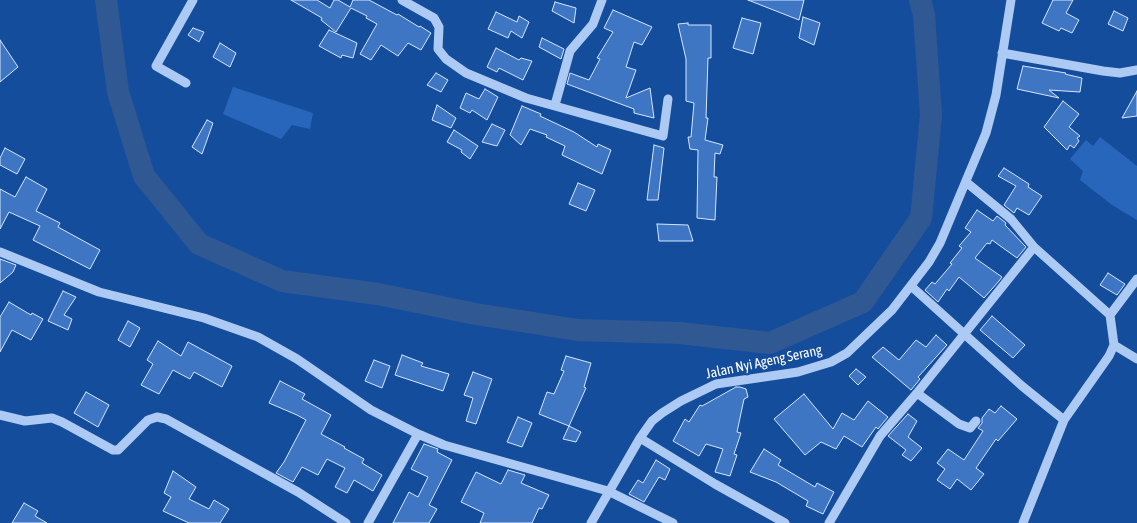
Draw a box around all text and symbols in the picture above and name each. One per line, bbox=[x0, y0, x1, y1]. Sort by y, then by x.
street label: Jalan Nyi Ageng Serang bbox=[704, 341, 824, 383]

